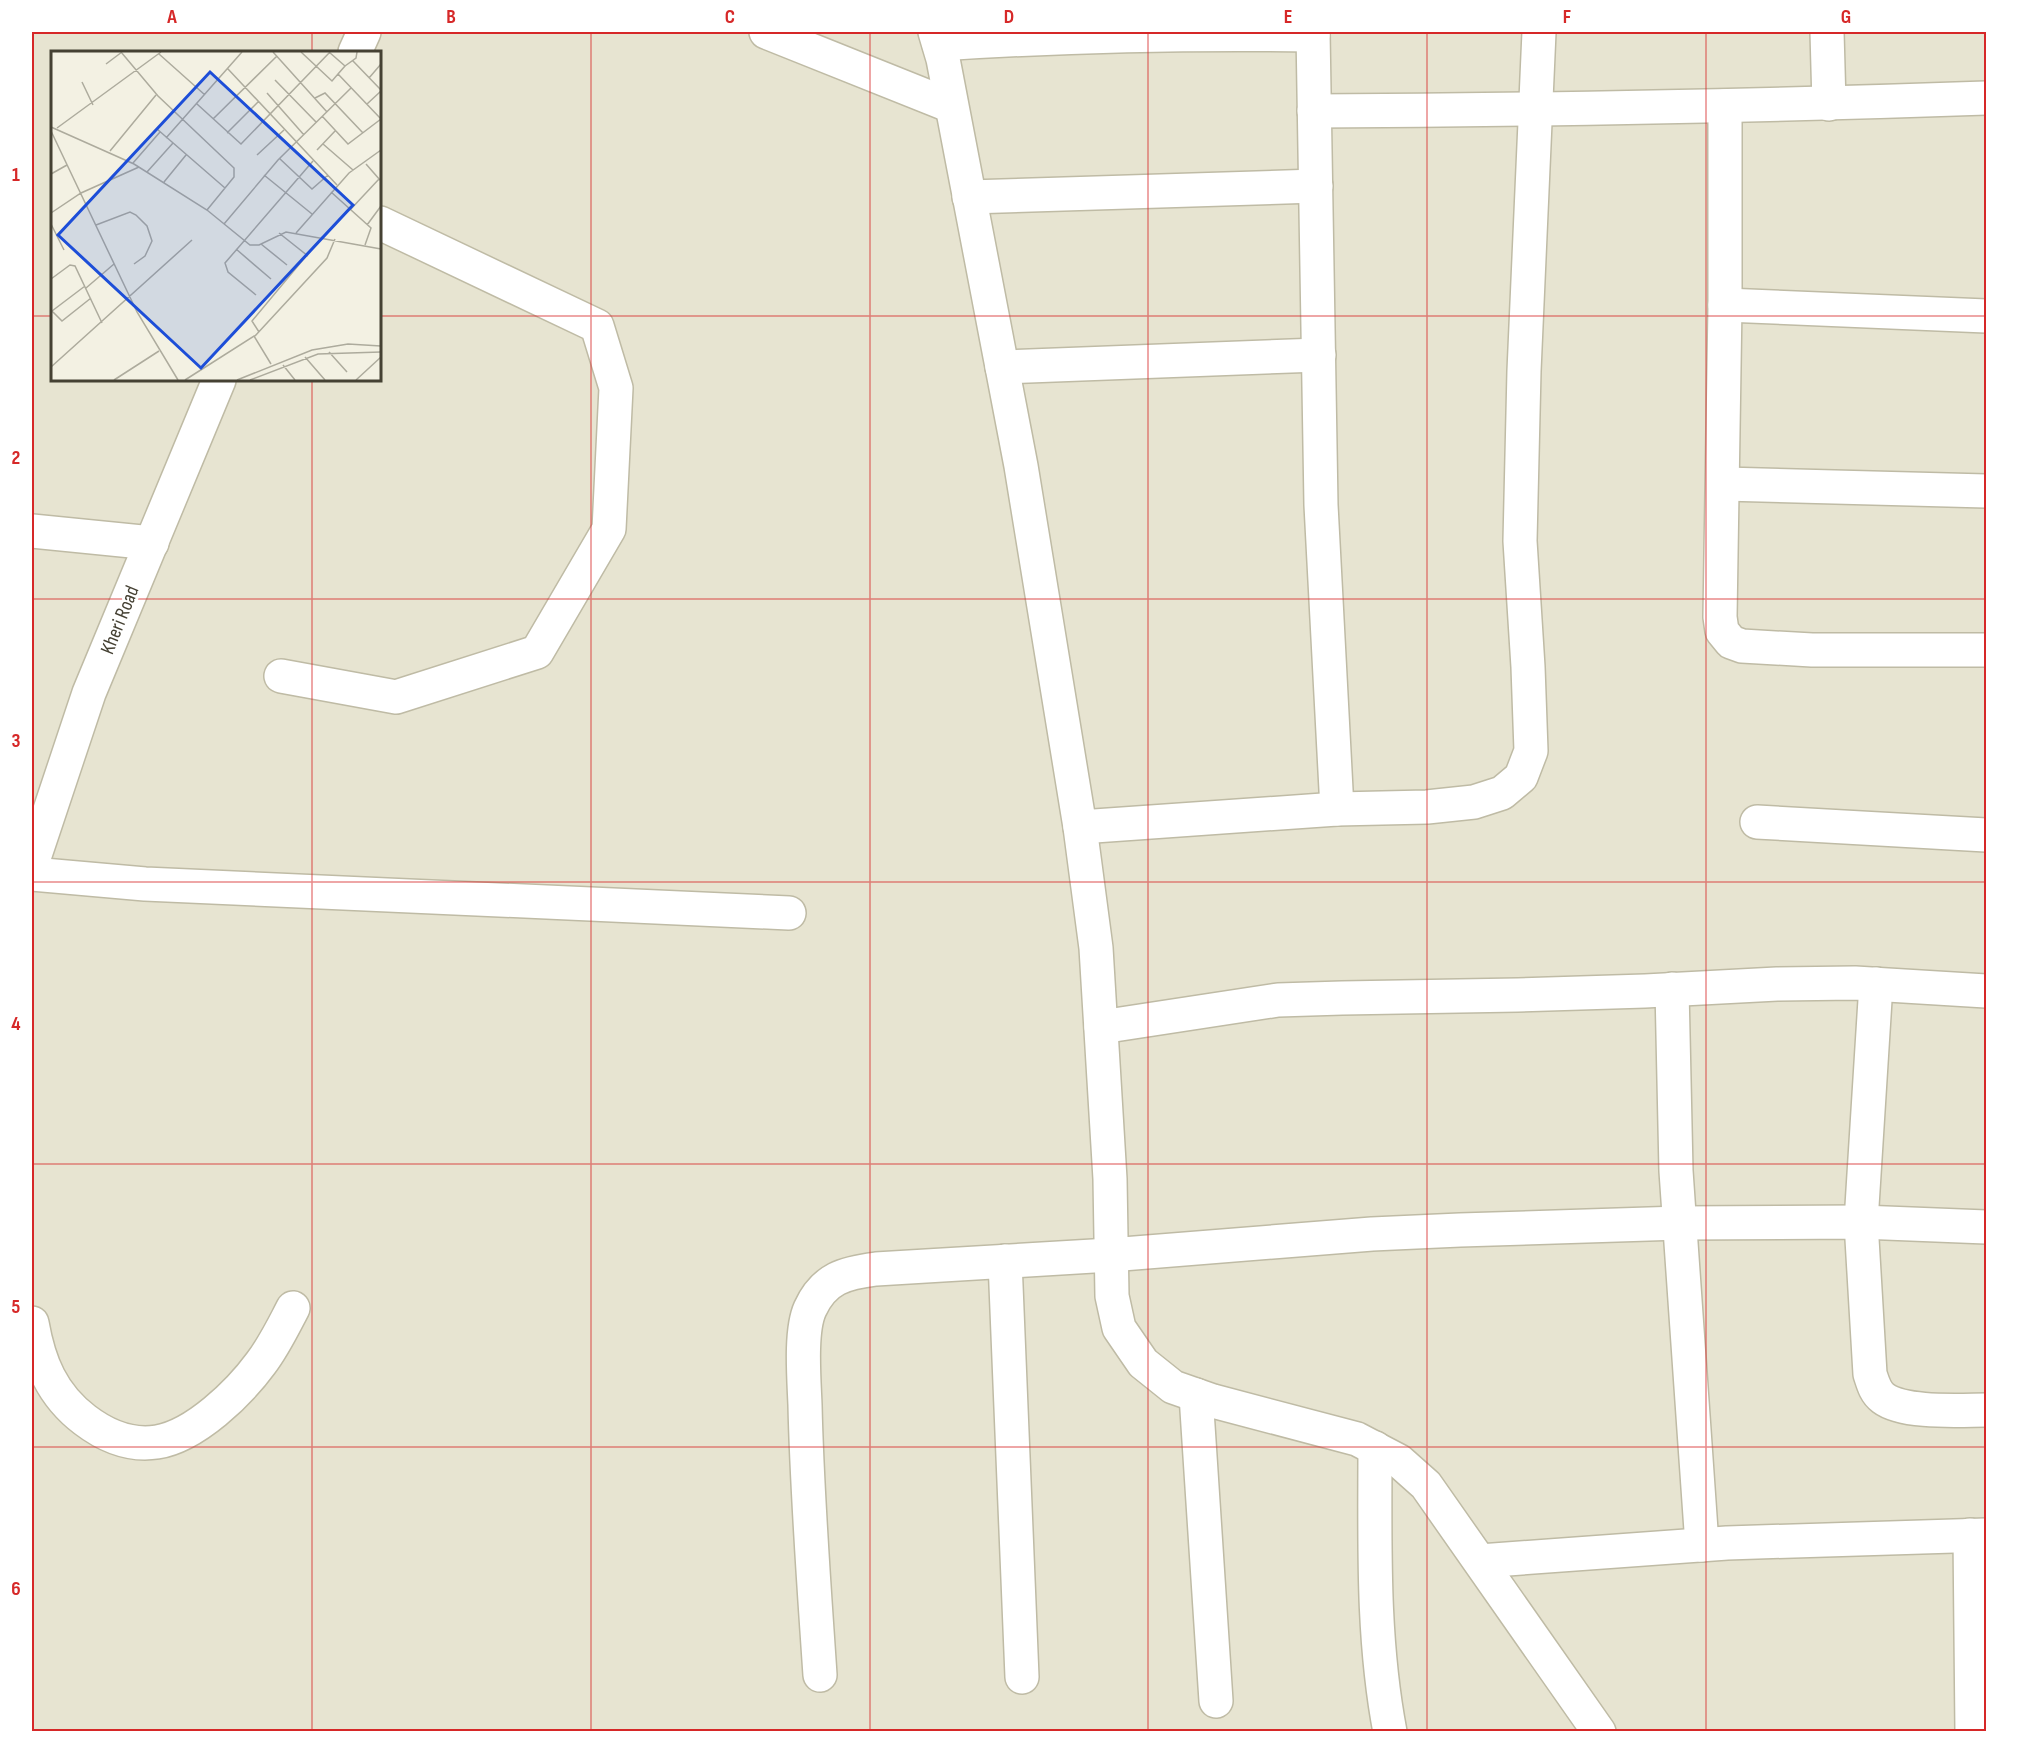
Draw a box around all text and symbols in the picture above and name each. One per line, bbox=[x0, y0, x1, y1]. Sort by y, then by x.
text: A bbox=[166, 5, 177, 29]
text: B bbox=[446, 5, 456, 29]
text: C bbox=[725, 5, 735, 29]
text: D bbox=[1004, 5, 1014, 29]
text: E bbox=[1284, 5, 1292, 29]
text: F bbox=[1563, 5, 1571, 29]
text: G bbox=[1841, 5, 1851, 29]
inset map bbox=[51, 51, 381, 381]
text: 1 bbox=[12, 163, 20, 187]
text: 2 bbox=[12, 446, 20, 470]
street label: Kheri Road bbox=[95, 582, 145, 658]
text: 3 bbox=[12, 729, 21, 753]
text: 4 bbox=[11, 1012, 21, 1036]
text: 5 bbox=[12, 1295, 21, 1319]
text: 6 bbox=[11, 1577, 21, 1601]

